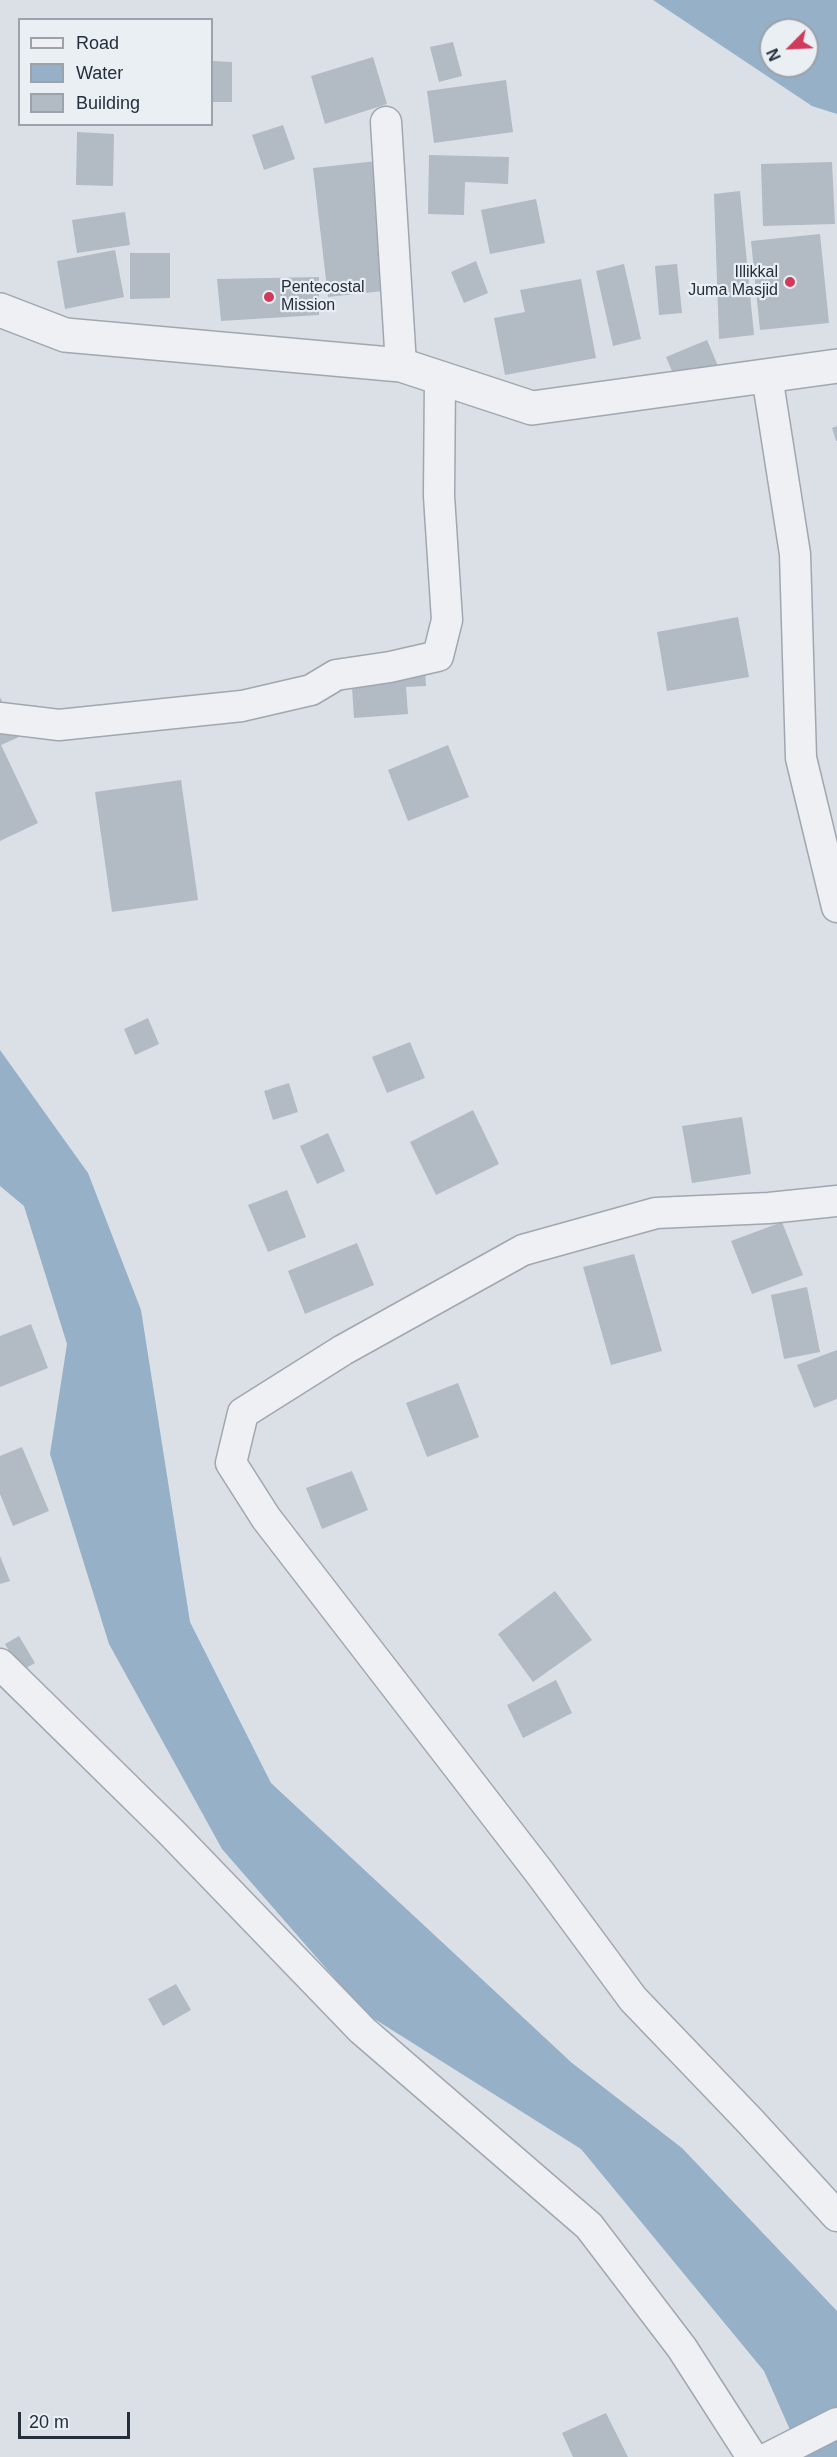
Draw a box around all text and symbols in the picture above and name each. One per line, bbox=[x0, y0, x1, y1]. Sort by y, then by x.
legend bbox=[18, 18, 213, 126]
north arrow bbox=[759, 18, 819, 78]
text: Road bbox=[76, 33, 119, 53]
text: N bbox=[764, 46, 784, 63]
text: Water bbox=[76, 63, 123, 83]
text: Building bbox=[76, 93, 140, 113]
place label: Illikkal Juma Masjid bbox=[688, 263, 778, 301]
marker: Illikkal Juma Masjid bbox=[783, 275, 797, 289]
place label: Pentecostal Mission bbox=[281, 278, 365, 316]
marker: Pentecostal Mission bbox=[262, 290, 276, 304]
scale bar bbox=[21, 2400, 134, 2438]
text: 20 m bbox=[29, 2412, 69, 2432]

